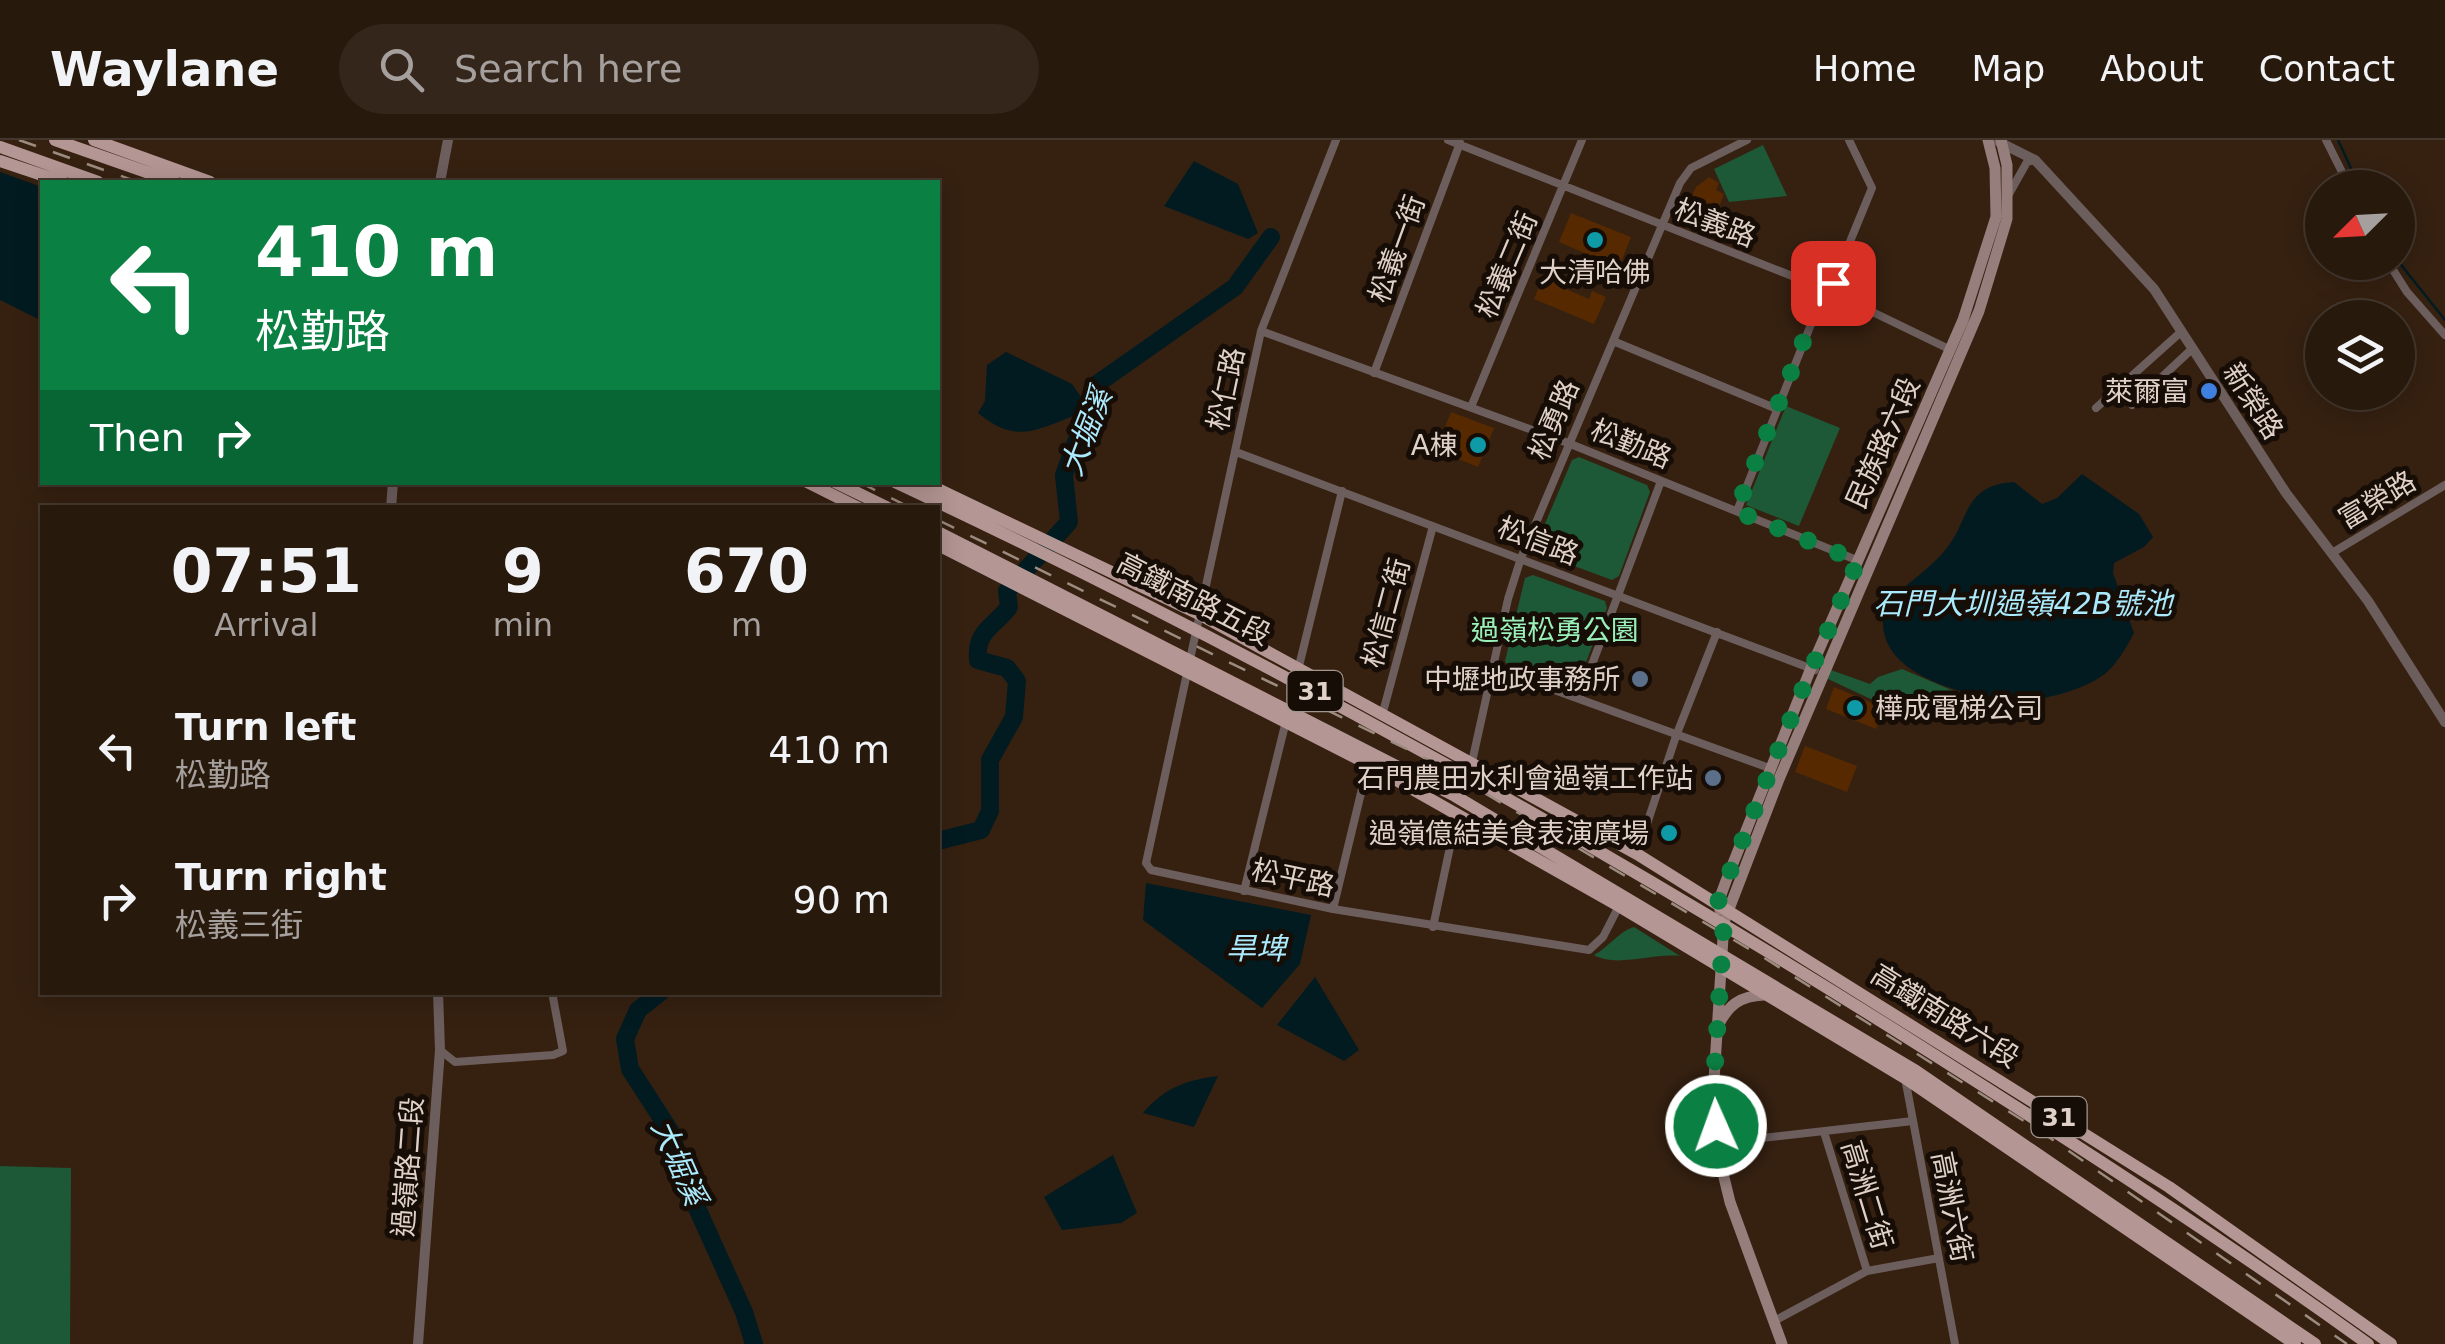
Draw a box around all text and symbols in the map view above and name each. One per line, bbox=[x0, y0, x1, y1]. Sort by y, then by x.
search box bbox=[339, 24, 1039, 114]
text: Waylane bbox=[50, 41, 279, 97]
icon: search bbox=[374, 42, 429, 97]
text: Search here bbox=[454, 47, 682, 91]
text: Home bbox=[1813, 49, 1916, 89]
text: Map bbox=[1971, 49, 2045, 89]
text: About bbox=[2100, 49, 2204, 89]
text: Contact bbox=[2259, 49, 2395, 89]
north arrow bbox=[2305, 170, 2415, 280]
map controls bbox=[2305, 170, 2415, 410]
street label: 松義一街 bbox=[1362, 191, 1432, 307]
street label: 松義路 bbox=[1670, 193, 1760, 253]
street label: 松義二街 bbox=[1470, 207, 1544, 323]
text: 410 m bbox=[255, 211, 498, 293]
icon: left bbox=[90, 220, 220, 350]
marker: 大清哈佛 bbox=[1584, 229, 1606, 251]
pin bbox=[1791, 241, 1876, 326]
place label: 大清哈佛 bbox=[1539, 256, 1651, 289]
icon: arrive bbox=[1806, 256, 1861, 311]
button: layers bbox=[2305, 300, 2415, 410]
text: 松勤路 bbox=[255, 305, 390, 358]
street label: 松仁路 bbox=[1201, 344, 1251, 434]
street label: 新榮路 bbox=[2216, 357, 2290, 445]
street label: 民族路六段 bbox=[1839, 372, 1927, 514]
street label: 松勇路 bbox=[1522, 375, 1586, 465]
place label: 萊爾富 bbox=[2105, 375, 2189, 408]
water label: 大堀溪 bbox=[1054, 380, 1120, 480]
marker: 萊爾富 bbox=[2198, 380, 2220, 402]
icon: right bbox=[205, 410, 260, 465]
street label: 松勤路 bbox=[1586, 413, 1676, 475]
text: Then bbox=[90, 416, 185, 460]
place label: A棟 bbox=[1411, 429, 1458, 462]
marker: A棟 bbox=[1467, 434, 1489, 456]
street label: 富榮路 bbox=[2332, 464, 2422, 536]
street label: 松信路 bbox=[1493, 511, 1583, 571]
text: 07:51 bbox=[171, 536, 362, 606]
text: 9 bbox=[502, 536, 544, 606]
text: 670 bbox=[684, 536, 809, 606]
street label: 高鐵南路五段 bbox=[1112, 546, 1276, 652]
street label: 松信二街 bbox=[1356, 555, 1416, 671]
water label: 石門大圳過嶺42B號池 bbox=[1874, 586, 2175, 621]
text: Arrival bbox=[214, 606, 318, 644]
text: min bbox=[493, 606, 553, 644]
text: m bbox=[731, 606, 762, 644]
park label: 過嶺松勇公園 bbox=[1471, 614, 1639, 647]
place label: 中壢地政事務所 bbox=[1424, 663, 1620, 696]
marker: 中壢地政事務所 bbox=[1629, 668, 1651, 690]
road number: 31 bbox=[1288, 671, 1342, 711]
place label: 樺成電梯公司 bbox=[1875, 692, 2043, 725]
marker: 樺成電梯公司 bbox=[1844, 697, 1866, 719]
text: Turn left bbox=[175, 705, 356, 749]
icon: left bbox=[90, 723, 145, 778]
text: 410 m bbox=[768, 728, 890, 772]
text: 松勤路 bbox=[175, 756, 271, 794]
place label: 石門農田水利會過嶺工作站 bbox=[1357, 762, 1693, 795]
marker: 石門農田水利會過嶺工作站 bbox=[1702, 767, 1724, 789]
place label: 過嶺億結美食表演廣場 bbox=[1369, 817, 1649, 850]
marker: 過嶺億結美食表演廣場 bbox=[1658, 822, 1680, 844]
street label: 松平路 bbox=[1248, 853, 1338, 903]
text: Turn right bbox=[175, 855, 387, 899]
icon: right bbox=[90, 873, 145, 928]
text: 90 m bbox=[793, 878, 890, 922]
text: 松義三街 bbox=[175, 906, 303, 944]
water label: 旱埤 bbox=[1226, 931, 1289, 966]
street label: 高鐵南路六段 bbox=[1865, 957, 2025, 1075]
position arrow bbox=[1664, 1074, 1768, 1178]
street label: 過嶺路二段 bbox=[387, 1096, 429, 1238]
road number: 31 bbox=[2032, 1097, 2086, 1137]
water label: 大堀溪 bbox=[645, 1114, 715, 1214]
street label: 高洲二街 bbox=[1835, 1137, 1899, 1253]
street label: 高洲六街 bbox=[1925, 1149, 1979, 1265]

